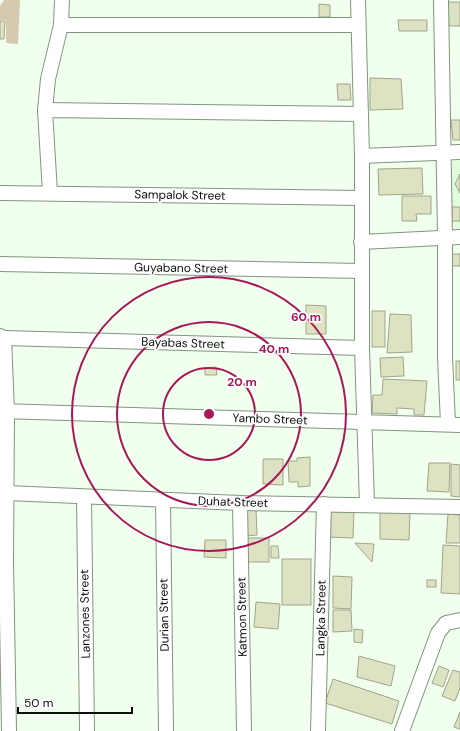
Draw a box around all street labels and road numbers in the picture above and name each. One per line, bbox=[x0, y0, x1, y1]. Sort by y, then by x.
street label: Sampalok Street bbox=[134, 186, 226, 204]
street label: Guyabano Street bbox=[134, 259, 228, 277]
street label: Bayabas Street bbox=[141, 334, 225, 352]
street label: Yambo Street bbox=[232, 410, 308, 428]
street label: Duhat Street bbox=[198, 493, 269, 511]
street label: Lanzones Street bbox=[76, 569, 94, 659]
street label: Katmon Street bbox=[233, 577, 251, 657]
street label: Durian Street bbox=[155, 578, 173, 652]
street label: Langka Street bbox=[312, 579, 330, 656]

